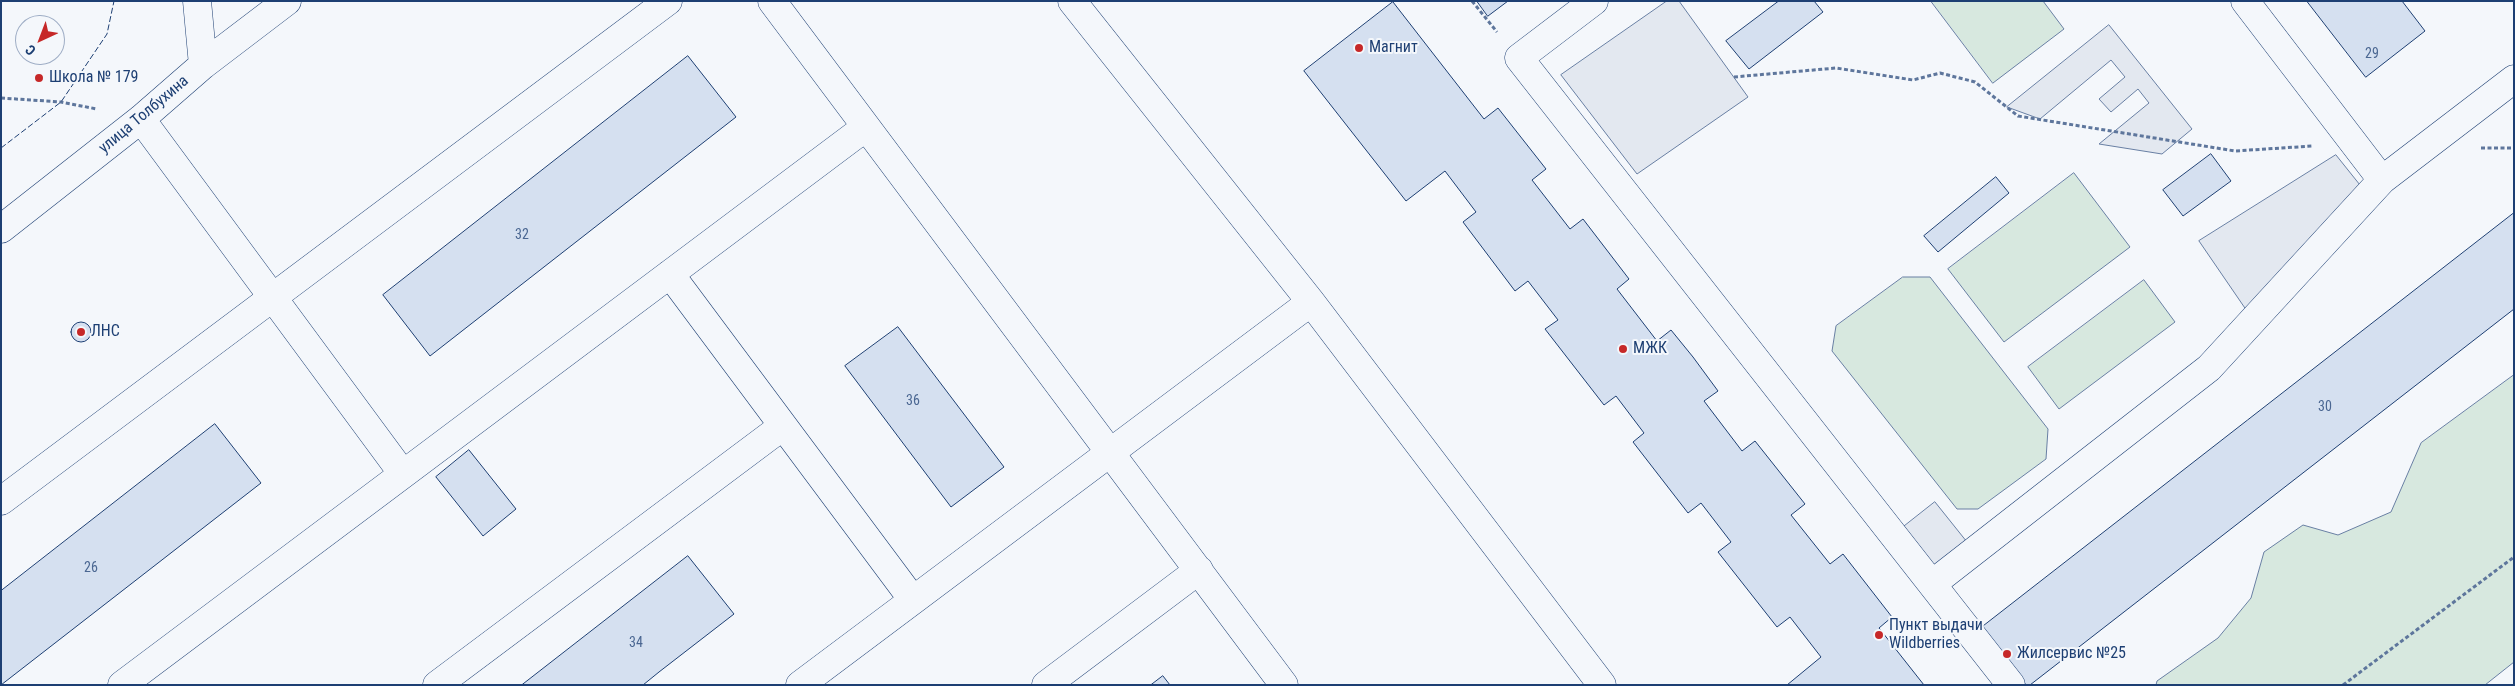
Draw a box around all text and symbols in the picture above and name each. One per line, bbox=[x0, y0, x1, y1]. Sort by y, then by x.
north arrow bbox=[15, 15, 65, 65]
place label: Магнит bbox=[1369, 38, 1418, 58]
text: С bbox=[22, 42, 39, 59]
marker: Магнит bbox=[1353, 42, 1365, 54]
house number: 29 bbox=[2365, 46, 2379, 62]
place label: Школа № 179 bbox=[49, 68, 139, 88]
marker: Школа № 179 bbox=[33, 72, 45, 84]
street label: улица Толбухина bbox=[95, 72, 193, 158]
house number: 32 bbox=[515, 227, 529, 243]
place label: ЛНС bbox=[91, 322, 120, 342]
marker: ЛНС bbox=[75, 326, 87, 338]
place label: МЖК bbox=[1633, 339, 1667, 359]
marker: МЖК bbox=[1617, 343, 1629, 355]
house number: 36 bbox=[906, 393, 920, 409]
house number: 30 bbox=[2318, 399, 2332, 415]
house number: 26 bbox=[84, 560, 98, 576]
place label: Пункт выдачи Wildberries bbox=[1889, 616, 1983, 654]
marker: Пункт выдачи Wildberries bbox=[1873, 629, 1885, 641]
house number: 34 bbox=[629, 635, 643, 651]
place label: Жилсервис №25 bbox=[2017, 644, 2126, 664]
marker: Жилсервис №25 bbox=[2001, 648, 2013, 660]

